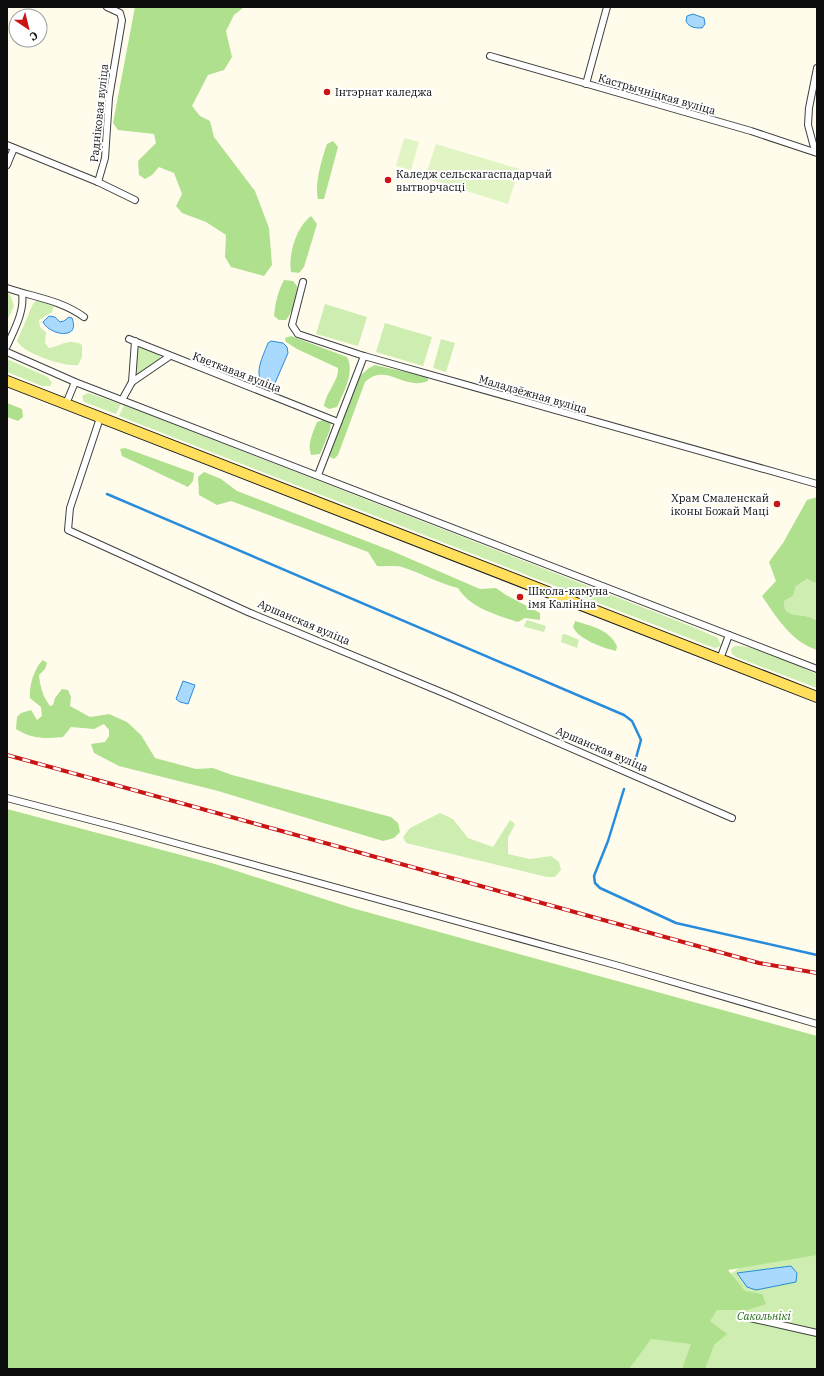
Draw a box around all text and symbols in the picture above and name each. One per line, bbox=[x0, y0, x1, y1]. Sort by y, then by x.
north arrow bbox=[8, 8, 48, 48]
text: С bbox=[27, 28, 41, 44]
street label: Радніковая вуліца bbox=[87, 63, 111, 163]
street label: Кастрычніцкая вуліца bbox=[597, 71, 717, 117]
place label: Інтэрнат каледжа bbox=[335, 85, 432, 99]
marker: Інтэрнат каледжа bbox=[322, 87, 332, 97]
place label: Каледж сельскагаспадарчай вытворчасці bbox=[396, 167, 552, 194]
marker: Каледж сельскагаспадарчай вытворчасці bbox=[383, 175, 393, 185]
street label: Кветкавая вуліца bbox=[191, 349, 283, 395]
street label: Маладзёжная вуліца bbox=[477, 372, 589, 416]
place label: Храм Смаленскай іконы Божай Маці bbox=[671, 491, 770, 518]
marker: Храм Смаленскай іконы Божай Маці bbox=[772, 499, 782, 509]
place label: Школа-камуна імя Калініна bbox=[528, 584, 608, 611]
marker: Школа-камуна імя Калініна bbox=[515, 592, 525, 602]
street label: Аршанская вуліца bbox=[256, 596, 352, 648]
street label: Аршанская вуліца bbox=[554, 723, 650, 775]
park label: Сакольнікі bbox=[737, 1309, 792, 1323]

